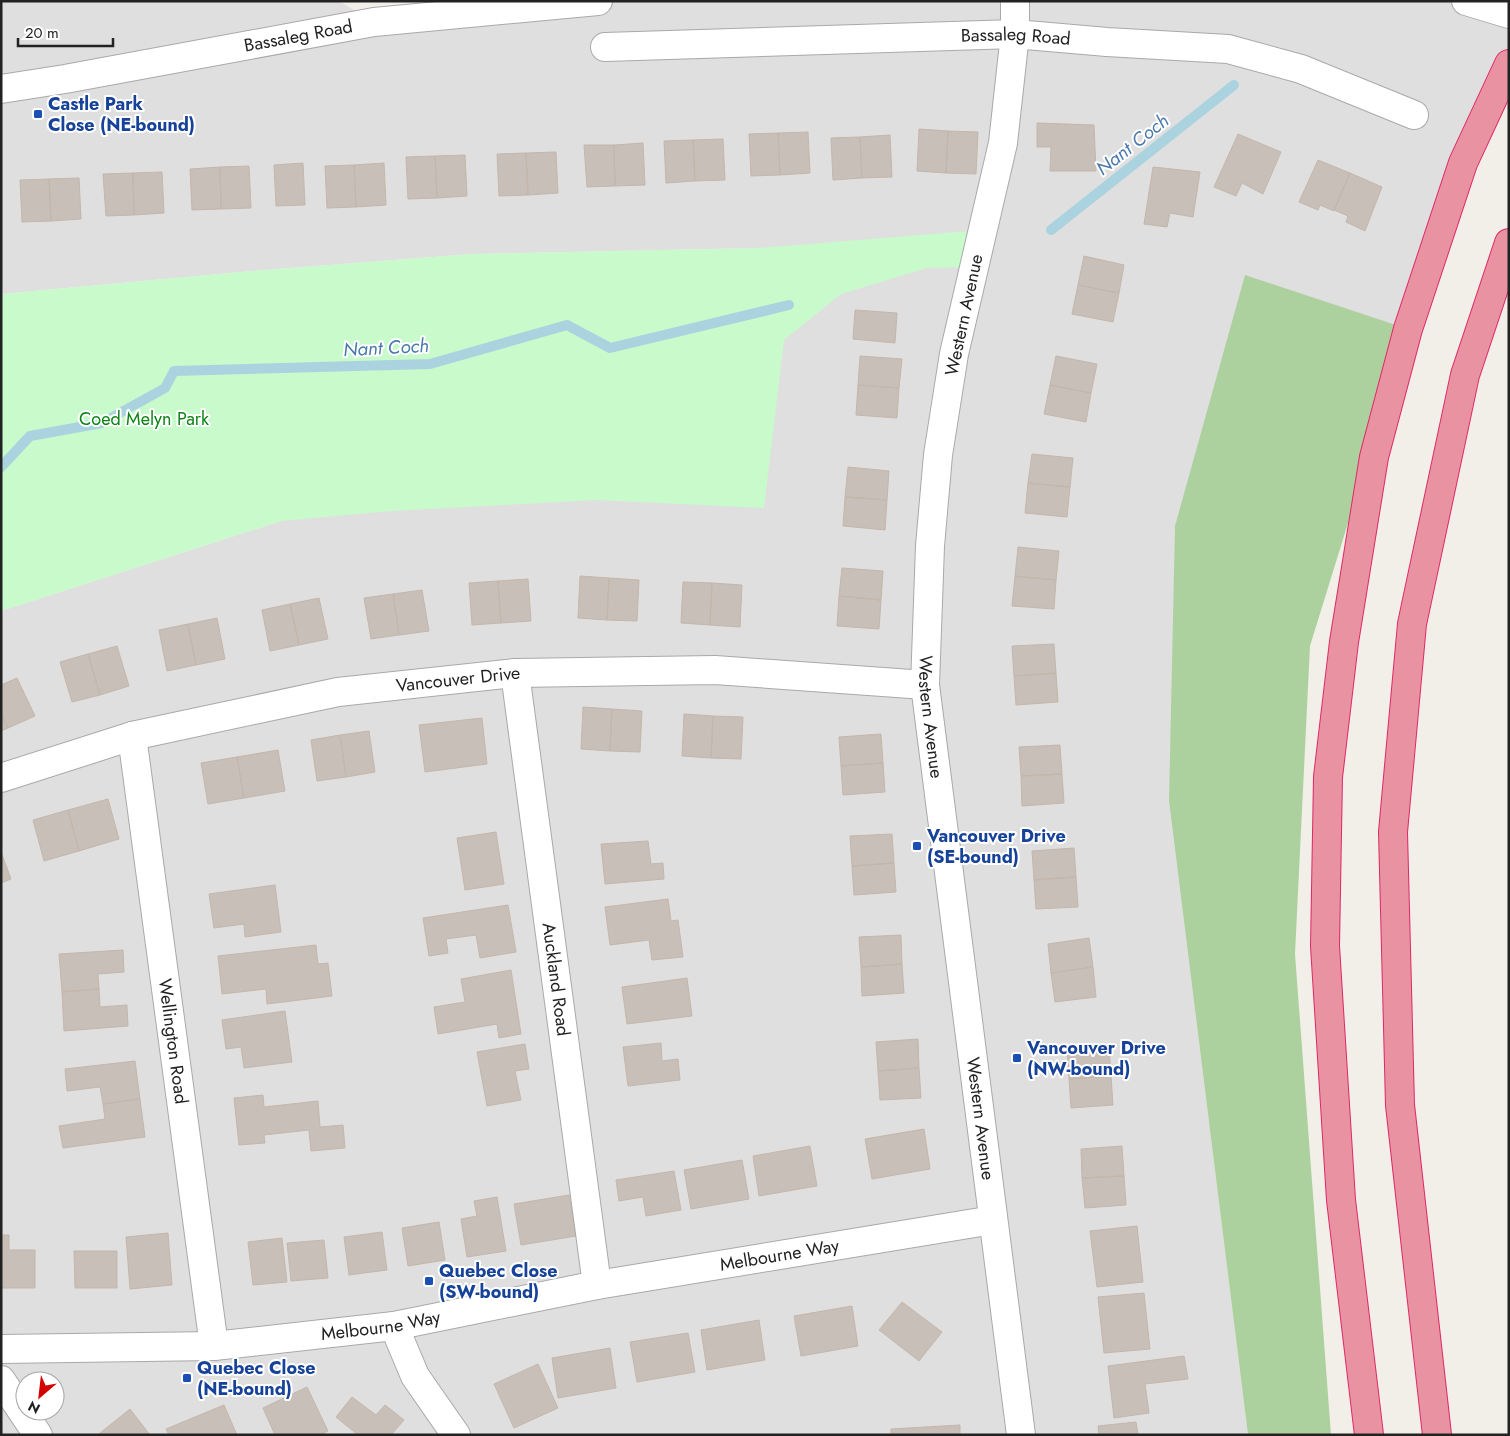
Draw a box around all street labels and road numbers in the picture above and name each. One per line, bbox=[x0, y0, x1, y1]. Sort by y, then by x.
street label: Bassaleg Road bbox=[242, 13, 355, 59]
street label: Bassaleg Road bbox=[960, 21, 1072, 52]
street label: Western Avenue bbox=[938, 252, 990, 378]
street label: Western Avenue bbox=[912, 655, 950, 780]
street label: Vancouver Drive bbox=[395, 660, 520, 699]
street label: Auckland Road bbox=[536, 921, 577, 1038]
street label: Wellington Road bbox=[152, 977, 194, 1106]
street label: Western Avenue bbox=[960, 1055, 1001, 1181]
street label: Melbourne Way bbox=[718, 1232, 841, 1278]
street label: Melbourne Way bbox=[320, 1304, 443, 1347]

